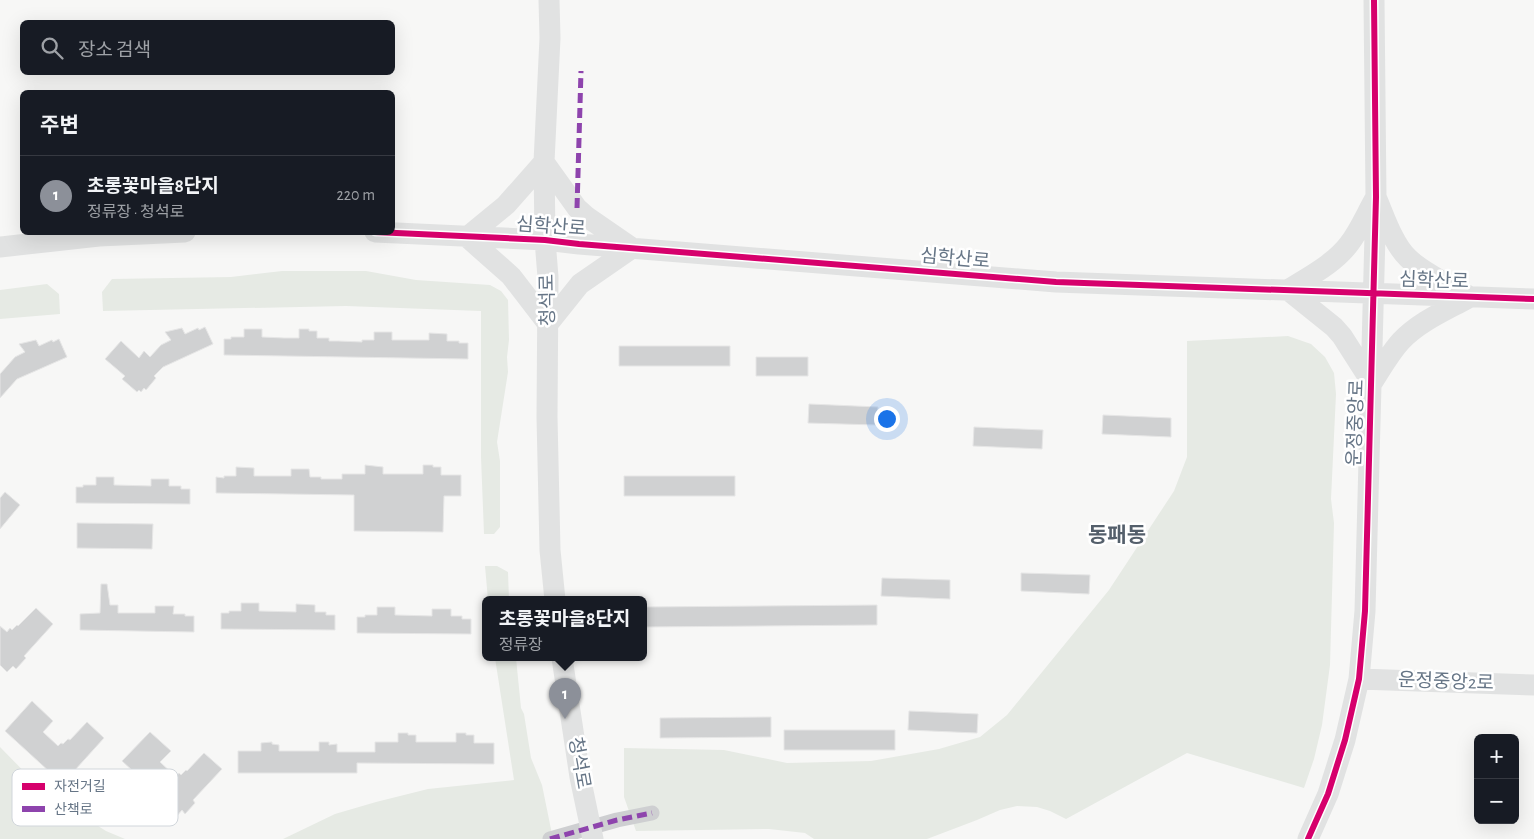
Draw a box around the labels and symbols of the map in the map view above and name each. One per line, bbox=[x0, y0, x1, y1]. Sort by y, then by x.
street label: 심학산로 bbox=[515, 214, 587, 239]
street label: 심학산로 bbox=[919, 245, 991, 272]
street label: 심학산로 bbox=[1399, 269, 1469, 292]
street label: 청석로 bbox=[537, 274, 558, 326]
street label: 운정중앙로 bbox=[1344, 379, 1367, 467]
your location bbox=[874, 406, 900, 432]
district label: 동패동 bbox=[1088, 524, 1146, 546]
street label: 운정중앙2로 bbox=[1398, 670, 1494, 693]
pin: 1 bbox=[549, 678, 581, 719]
street label: 청석로 bbox=[565, 735, 594, 790]
legend bbox=[12, 769, 178, 826]
text: 자전거길 bbox=[54, 779, 106, 794]
text: 산책로 bbox=[54, 802, 93, 817]

